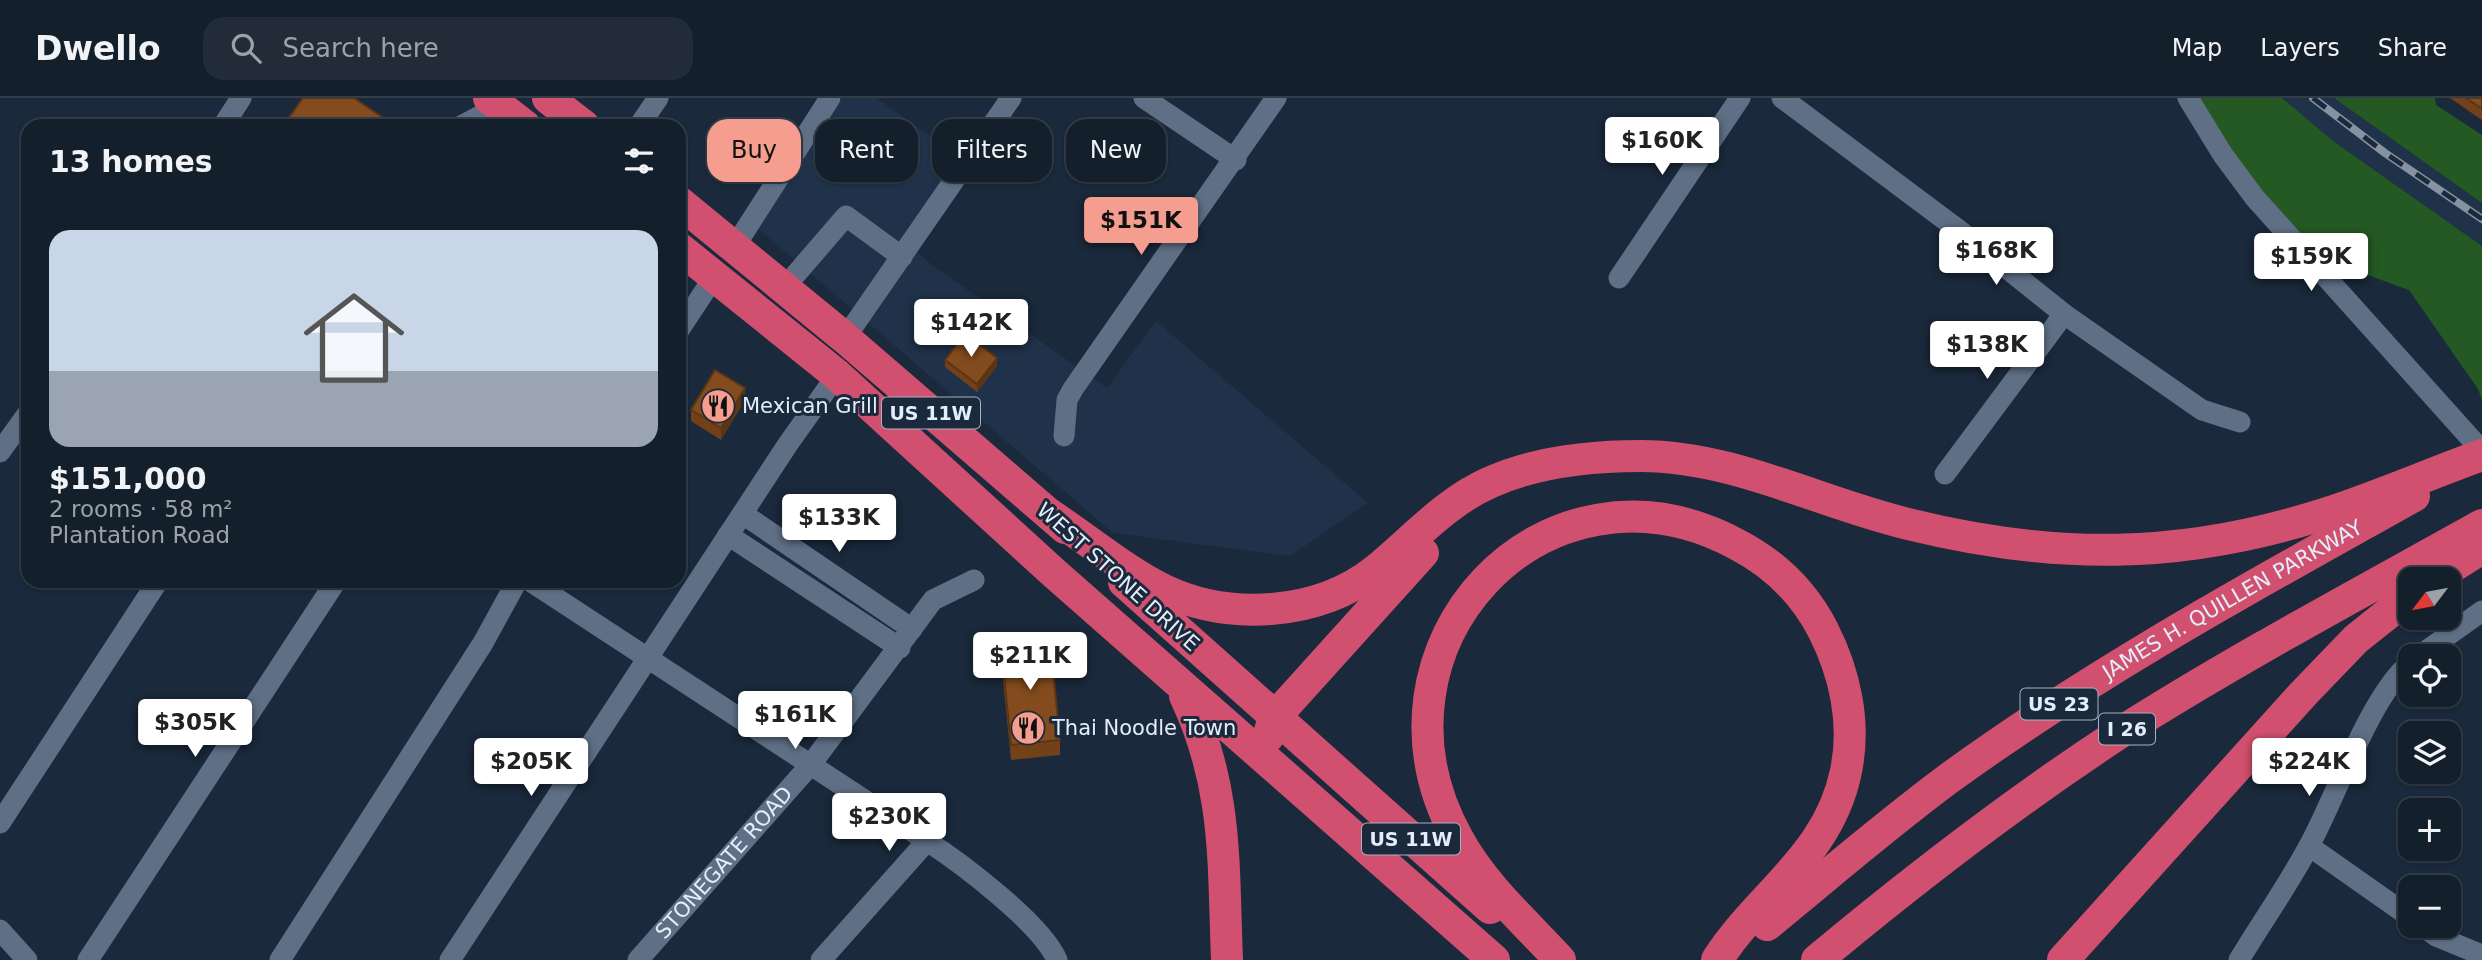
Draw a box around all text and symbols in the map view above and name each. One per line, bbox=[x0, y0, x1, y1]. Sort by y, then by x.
search box bbox=[203, 17, 693, 80]
text: Dwello bbox=[35, 29, 161, 68]
icon: search bbox=[227, 29, 265, 67]
text: Search here bbox=[283, 33, 439, 63]
text: Map bbox=[2172, 34, 2222, 62]
text: Layers bbox=[2260, 34, 2340, 62]
text: Share bbox=[2378, 34, 2447, 62]
pin: $160K bbox=[1613, 118, 1711, 177]
chip: Buy bbox=[707, 119, 801, 182]
chip: Rent bbox=[815, 119, 918, 182]
chip: Filters bbox=[932, 119, 1052, 182]
chip: New bbox=[1066, 119, 1166, 182]
text: $160K bbox=[1621, 127, 1703, 153]
icon: filters bbox=[620, 142, 658, 180]
text: 13 homes bbox=[49, 144, 213, 179]
pin: $151K bbox=[1092, 198, 1190, 257]
text: $151K bbox=[1100, 207, 1182, 233]
pin: $168K bbox=[1947, 228, 2045, 287]
pin: $159K bbox=[2262, 234, 2360, 293]
text: $168K bbox=[1955, 237, 2037, 263]
text: $159K bbox=[2270, 243, 2352, 269]
icon: home bbox=[291, 275, 417, 401]
pin: $142K bbox=[922, 300, 1020, 359]
text: $142K bbox=[930, 309, 1012, 335]
pin: $138K bbox=[1938, 322, 2036, 381]
text: $138K bbox=[1946, 331, 2028, 357]
restaurant icon: Mexican Grill bbox=[699, 387, 737, 425]
place label: Mexican Grill bbox=[742, 394, 878, 418]
road number: US 11W bbox=[882, 398, 980, 428]
text: $151,000 bbox=[49, 461, 207, 496]
pin: $133K bbox=[790, 494, 888, 554]
text: 2 rooms · 58 m² bbox=[49, 496, 233, 522]
street label: WEST STONE DRIVE bbox=[1032, 498, 1204, 656]
text: $133K bbox=[798, 504, 880, 530]
street label: JAMES H. QUILLEN PARKWAY bbox=[2096, 515, 2367, 685]
text: Plantation Road bbox=[49, 522, 230, 548]
north arrow bbox=[2398, 567, 2460, 630]
map controls bbox=[2398, 567, 2461, 938]
pin: $211K bbox=[981, 632, 1079, 692]
text: $211K bbox=[989, 642, 1071, 668]
button: locate bbox=[2398, 644, 2461, 707]
road number: US 23 bbox=[2021, 688, 2098, 720]
pin: $161K bbox=[746, 692, 844, 751]
pin: $305K bbox=[146, 700, 244, 759]
text: $161K bbox=[754, 701, 836, 727]
text: $305K bbox=[154, 709, 236, 735]
restaurant icon: Thai Noodle Town bbox=[1009, 709, 1047, 747]
road number: I 26 bbox=[2099, 714, 2155, 744]
place label: Thai Noodle Town bbox=[1051, 716, 1236, 740]
button: layers bbox=[2398, 721, 2461, 784]
pin: $205K bbox=[482, 738, 580, 798]
pin: $224K bbox=[2260, 738, 2358, 798]
text: $205K bbox=[490, 748, 572, 774]
text: $224K bbox=[2268, 748, 2350, 774]
street label: STONEGATE ROAD bbox=[651, 782, 798, 944]
pin: $230K bbox=[840, 794, 938, 853]
button: + bbox=[2398, 798, 2461, 861]
text: $230K bbox=[848, 803, 930, 829]
road number: US 11W bbox=[1362, 824, 1460, 854]
button: − bbox=[2398, 875, 2461, 938]

